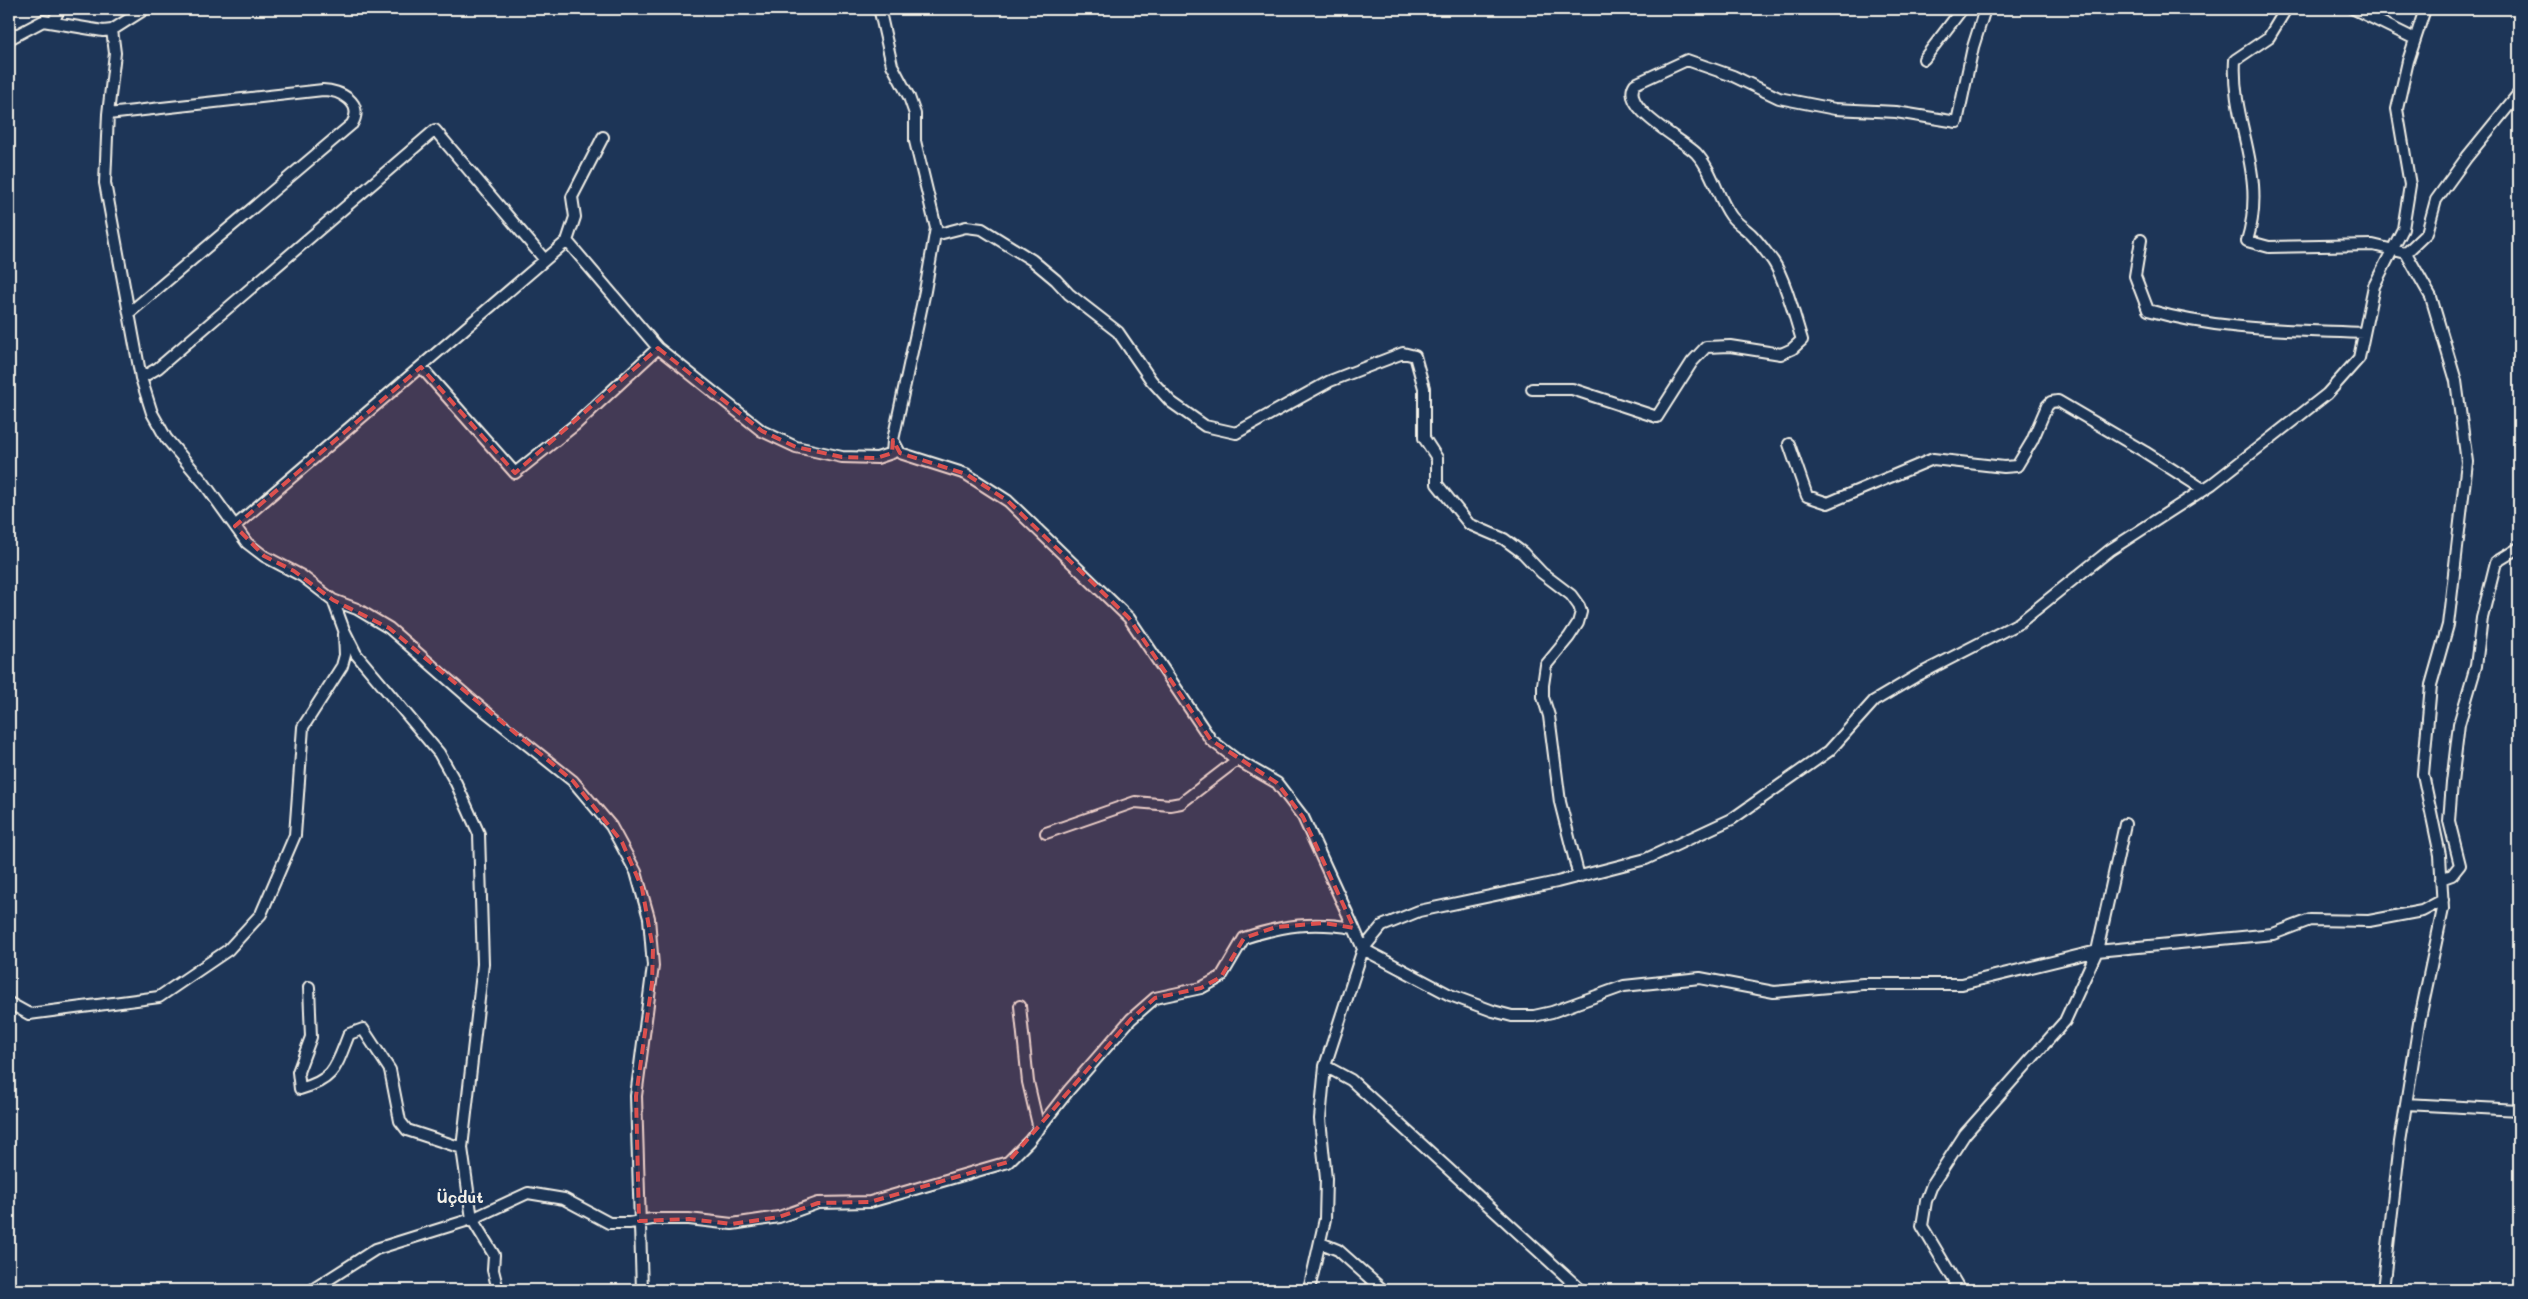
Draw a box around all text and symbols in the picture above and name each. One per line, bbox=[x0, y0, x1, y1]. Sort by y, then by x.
district label: Üçdut bbox=[436, 1186, 484, 1207]

